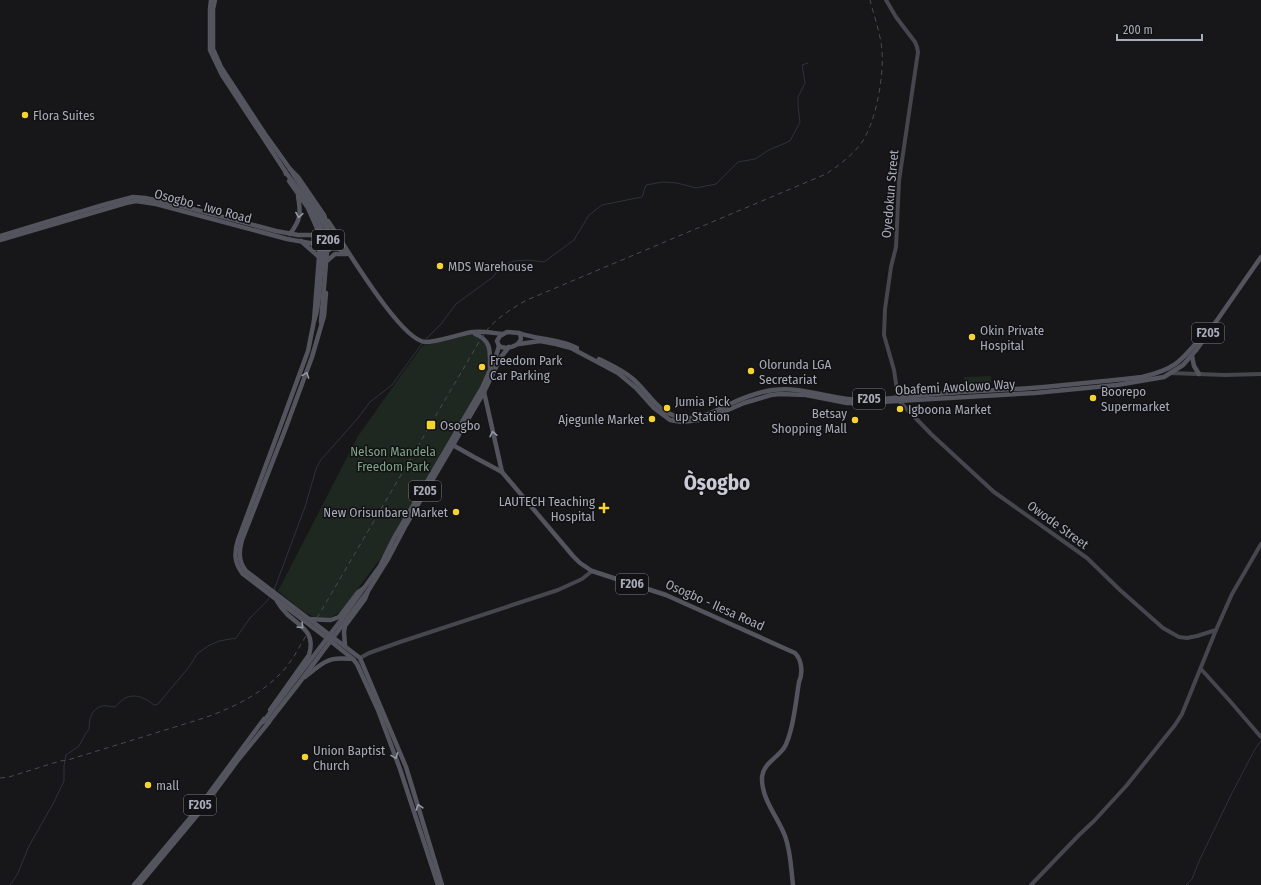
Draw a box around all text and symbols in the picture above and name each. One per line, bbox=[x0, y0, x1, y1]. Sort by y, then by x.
scale bar bbox=[1117, 16, 1202, 42]
text: 200 m bbox=[1123, 23, 1153, 37]
place label: Flora Suites bbox=[33, 108, 95, 123]
marker: Flora Suites bbox=[20, 110, 30, 120]
street label: Oyedokun Street bbox=[879, 148, 901, 239]
street label: Osogbo - Iwo Road bbox=[153, 186, 253, 226]
one-way arrow bbox=[295, 212, 304, 218]
road number: F206 bbox=[312, 230, 344, 250]
place label: MDS Warehouse bbox=[448, 259, 533, 274]
marker: MDS Warehouse bbox=[435, 261, 445, 271]
place label: Okin Private Hospital bbox=[980, 323, 1044, 353]
road number: F205 bbox=[1192, 323, 1224, 343]
marker: Okin Private Hospital bbox=[967, 332, 977, 342]
place label: Freedom Park Car Parking bbox=[490, 353, 563, 383]
place label: Olorunda LGA Secretariat bbox=[759, 357, 832, 387]
marker: Freedom Park Car Parking bbox=[477, 362, 487, 372]
marker: Olorunda LGA Secretariat bbox=[746, 366, 756, 376]
one-way arrow bbox=[301, 372, 309, 379]
street label: Obafemi Awolowo Way bbox=[895, 376, 1016, 398]
place label: Boorepo Supermarket bbox=[1101, 384, 1170, 414]
road number: F205 bbox=[853, 389, 885, 409]
marker: Boorepo Supermarket bbox=[1088, 393, 1098, 403]
place label: Jumia Pick up Station bbox=[675, 394, 731, 424]
place label: Igboona Market bbox=[908, 402, 992, 417]
marker: Jumia Pick up Station bbox=[662, 403, 672, 413]
marker: Igboona Market bbox=[895, 404, 905, 414]
place label: Betsay Shopping Mall bbox=[771, 406, 848, 436]
place label: Ajegunle Market bbox=[558, 412, 645, 427]
marker: Ajegunle Market bbox=[647, 414, 657, 424]
marker: Betsay Shopping Mall bbox=[850, 415, 860, 425]
place label: Osogbo bbox=[440, 418, 481, 433]
marker: Osogbo bbox=[425, 419, 437, 431]
one-way arrow bbox=[490, 431, 498, 437]
park label: Nelson Mandela Freedom Park bbox=[350, 444, 436, 474]
district label: Òṣogbo bbox=[684, 469, 750, 496]
road number: F205 bbox=[409, 481, 441, 501]
place label: LAUTECH Teaching Hospital bbox=[499, 494, 596, 524]
street label: Owode Street bbox=[1024, 498, 1092, 553]
marker: LAUTECH Teaching Hospital bbox=[598, 502, 610, 514]
place label: New Orisunbare Market bbox=[323, 505, 449, 520]
marker: New Orisunbare Market bbox=[451, 507, 461, 517]
road number: F206 bbox=[616, 574, 648, 594]
street label: Osogbo - Ilesa Road bbox=[663, 577, 767, 633]
one-way arrow bbox=[297, 621, 304, 629]
place label: Union Baptist Church bbox=[313, 743, 386, 773]
marker: Union Baptist Church bbox=[300, 752, 310, 762]
one-way arrow bbox=[391, 752, 399, 759]
place label: mall bbox=[156, 778, 180, 793]
marker: mall bbox=[143, 780, 153, 790]
road number: F205 bbox=[184, 795, 216, 815]
one-way arrow bbox=[415, 804, 424, 811]

